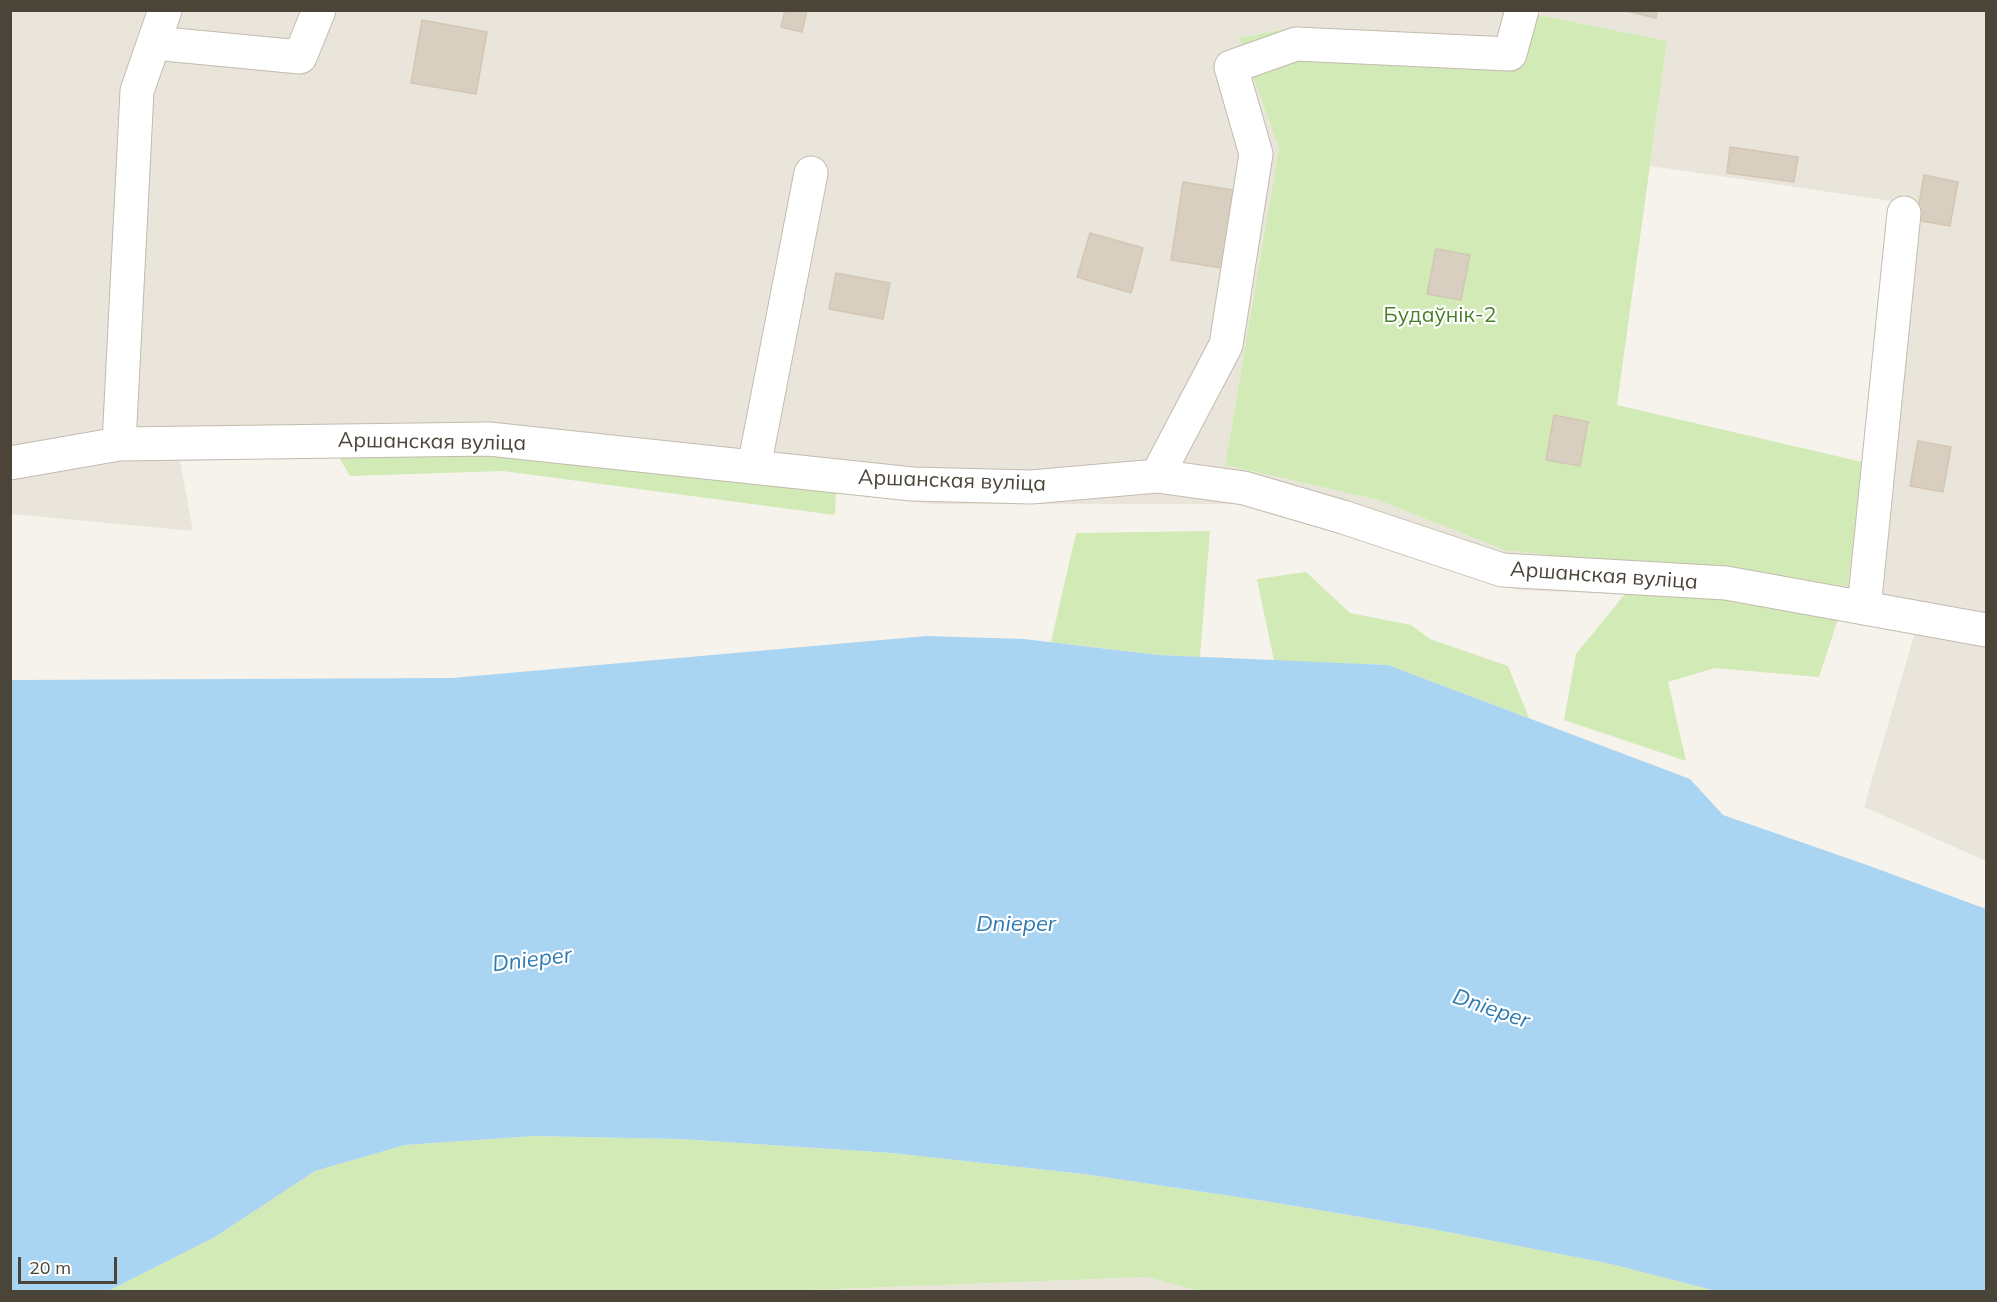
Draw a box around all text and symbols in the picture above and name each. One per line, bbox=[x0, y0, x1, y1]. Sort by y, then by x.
park label: Будаўнік-2 bbox=[1384, 303, 1496, 329]
street label: Аршанская вуліца bbox=[338, 428, 526, 456]
street label: Аршанская вуліца bbox=[858, 465, 1046, 497]
street label: Аршанская вуліца bbox=[1509, 557, 1699, 595]
water label: Dnieper bbox=[976, 911, 1056, 937]
water label: Dnieper bbox=[491, 942, 573, 978]
water label: Dnieper bbox=[1449, 984, 1533, 1034]
scale bar bbox=[21, 1245, 120, 1283]
text: 20 m bbox=[29, 1256, 71, 1279]

